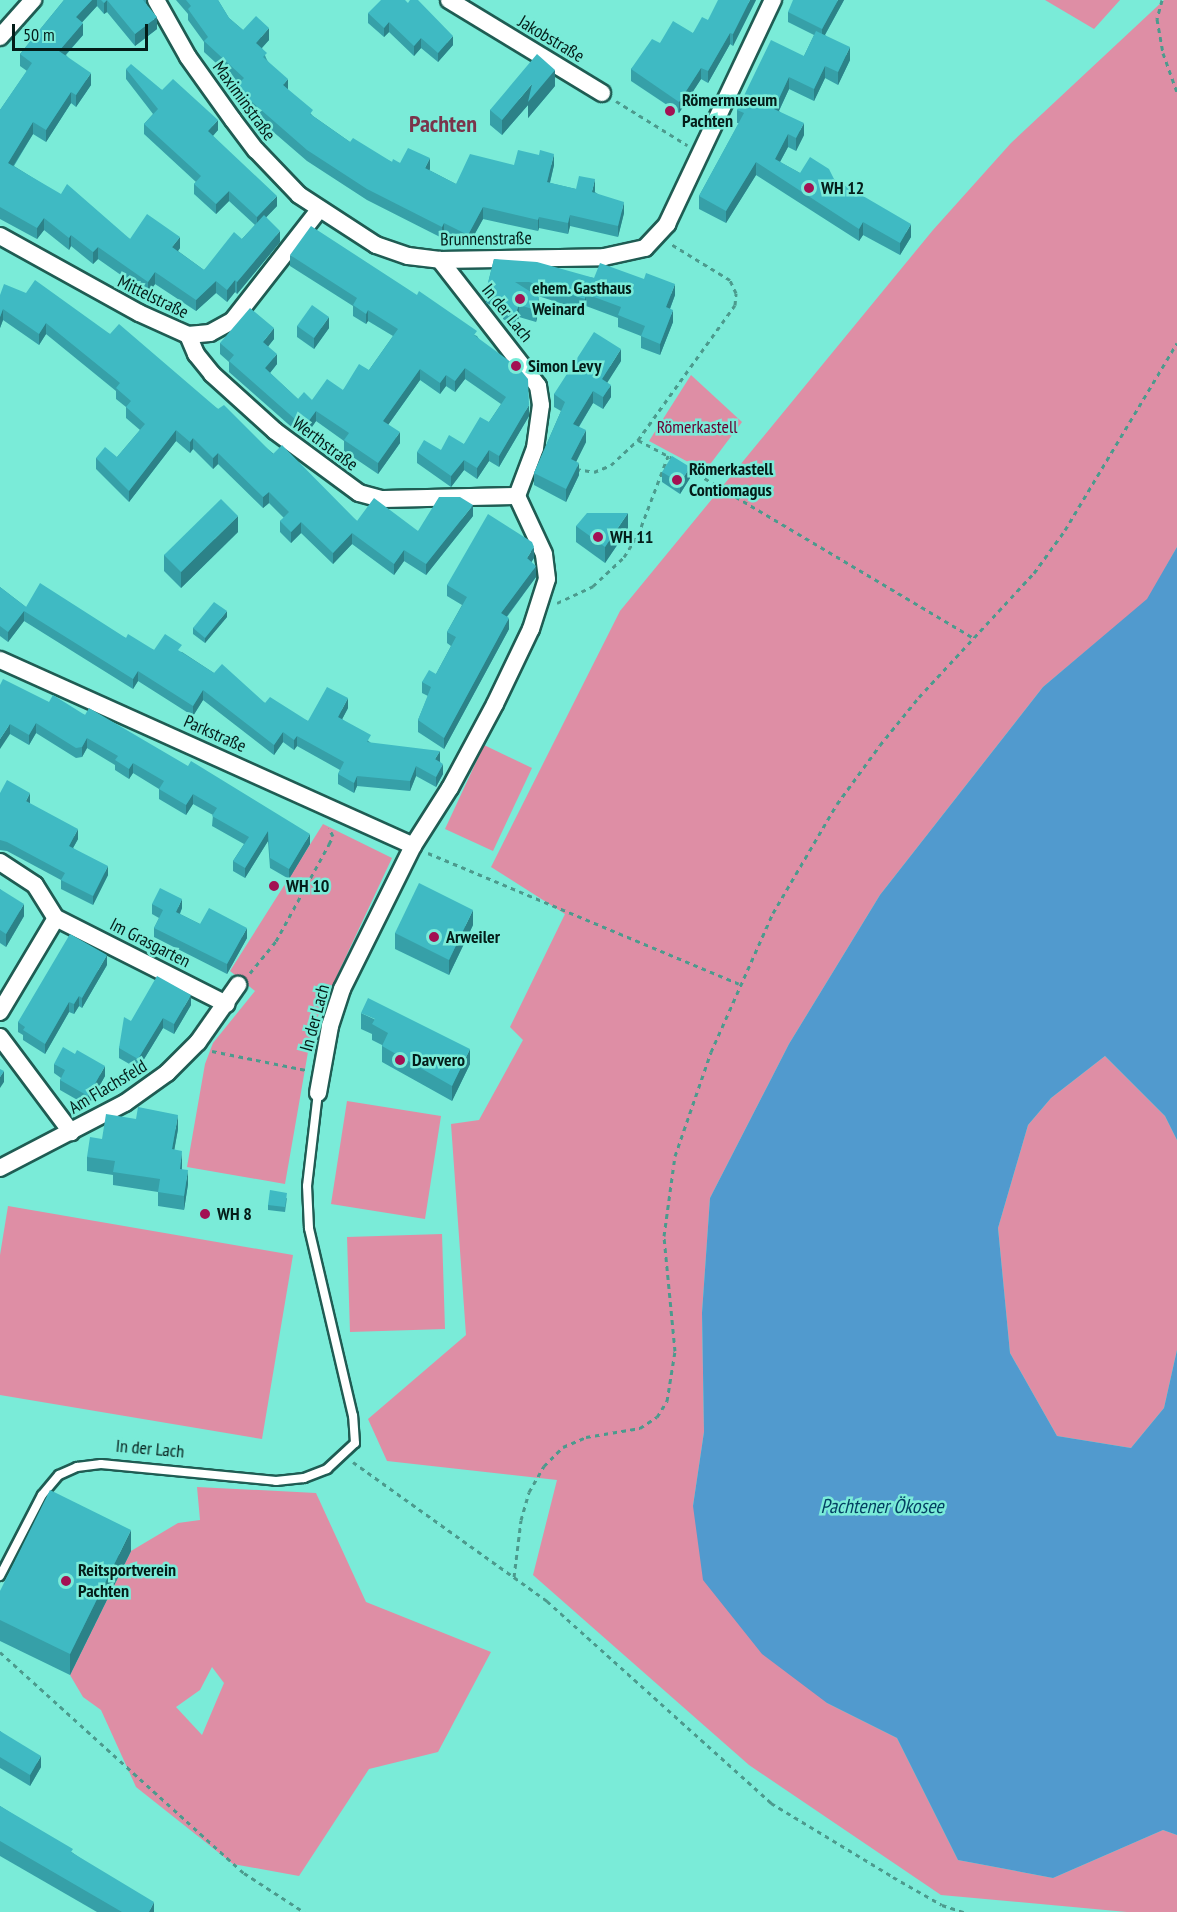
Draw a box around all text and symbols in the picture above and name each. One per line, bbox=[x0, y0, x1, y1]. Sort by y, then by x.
street label: Jakobstraße bbox=[514, 11, 588, 67]
scale bar bbox=[15, 12, 152, 50]
text: 50 m bbox=[23, 23, 55, 46]
street label: Maximinstraße bbox=[208, 57, 280, 145]
place label: Römermuseum Pachten bbox=[682, 90, 777, 132]
marker: Römermuseum Pachten bbox=[663, 104, 677, 118]
district label: Pachten bbox=[409, 110, 477, 138]
place label: WH 12 bbox=[821, 177, 864, 199]
marker: WH 12 bbox=[802, 181, 816, 195]
street label: Brunnenstraße bbox=[440, 227, 532, 251]
street label: Mittelstraße bbox=[114, 271, 192, 323]
place label: ehem. Gasthaus Weinard bbox=[532, 278, 633, 320]
street label: In der Lach bbox=[477, 280, 537, 346]
marker: ehem. Gasthaus Weinard bbox=[513, 292, 527, 306]
place label: Simon Levy bbox=[528, 355, 602, 377]
marker: Simon Levy bbox=[509, 359, 523, 373]
street label: Werthstraße bbox=[288, 412, 362, 476]
park label: Römerkastell bbox=[657, 416, 737, 438]
place label: Römerkastell Contiomagus bbox=[689, 459, 773, 502]
marker: Römerkastell Contiomagus bbox=[670, 473, 684, 487]
place label: WH 11 bbox=[610, 526, 653, 548]
marker: WH 11 bbox=[591, 530, 605, 544]
street label: Parkstraße bbox=[180, 711, 250, 757]
place label: WH 10 bbox=[286, 875, 329, 897]
marker: WH 10 bbox=[267, 879, 281, 893]
street label: Im Grasgarten bbox=[106, 914, 194, 972]
place label: Arweiler bbox=[446, 926, 500, 948]
marker: Arweiler bbox=[427, 930, 441, 944]
street label: In der Lach bbox=[296, 982, 334, 1054]
place label: Davvero bbox=[412, 1049, 465, 1071]
marker: Davvero bbox=[393, 1053, 407, 1067]
street label: Am Flachsfeld bbox=[65, 1055, 151, 1119]
place label: WH 8 bbox=[217, 1203, 252, 1225]
marker: WH 8 bbox=[198, 1207, 212, 1221]
street label: In der Lach bbox=[115, 1435, 185, 1463]
water label: Pachtener Ökosee bbox=[820, 1494, 944, 1518]
place label: Reitsportverein Pachten bbox=[78, 1560, 176, 1602]
marker: Reitsportverein Pachten bbox=[59, 1574, 73, 1588]

